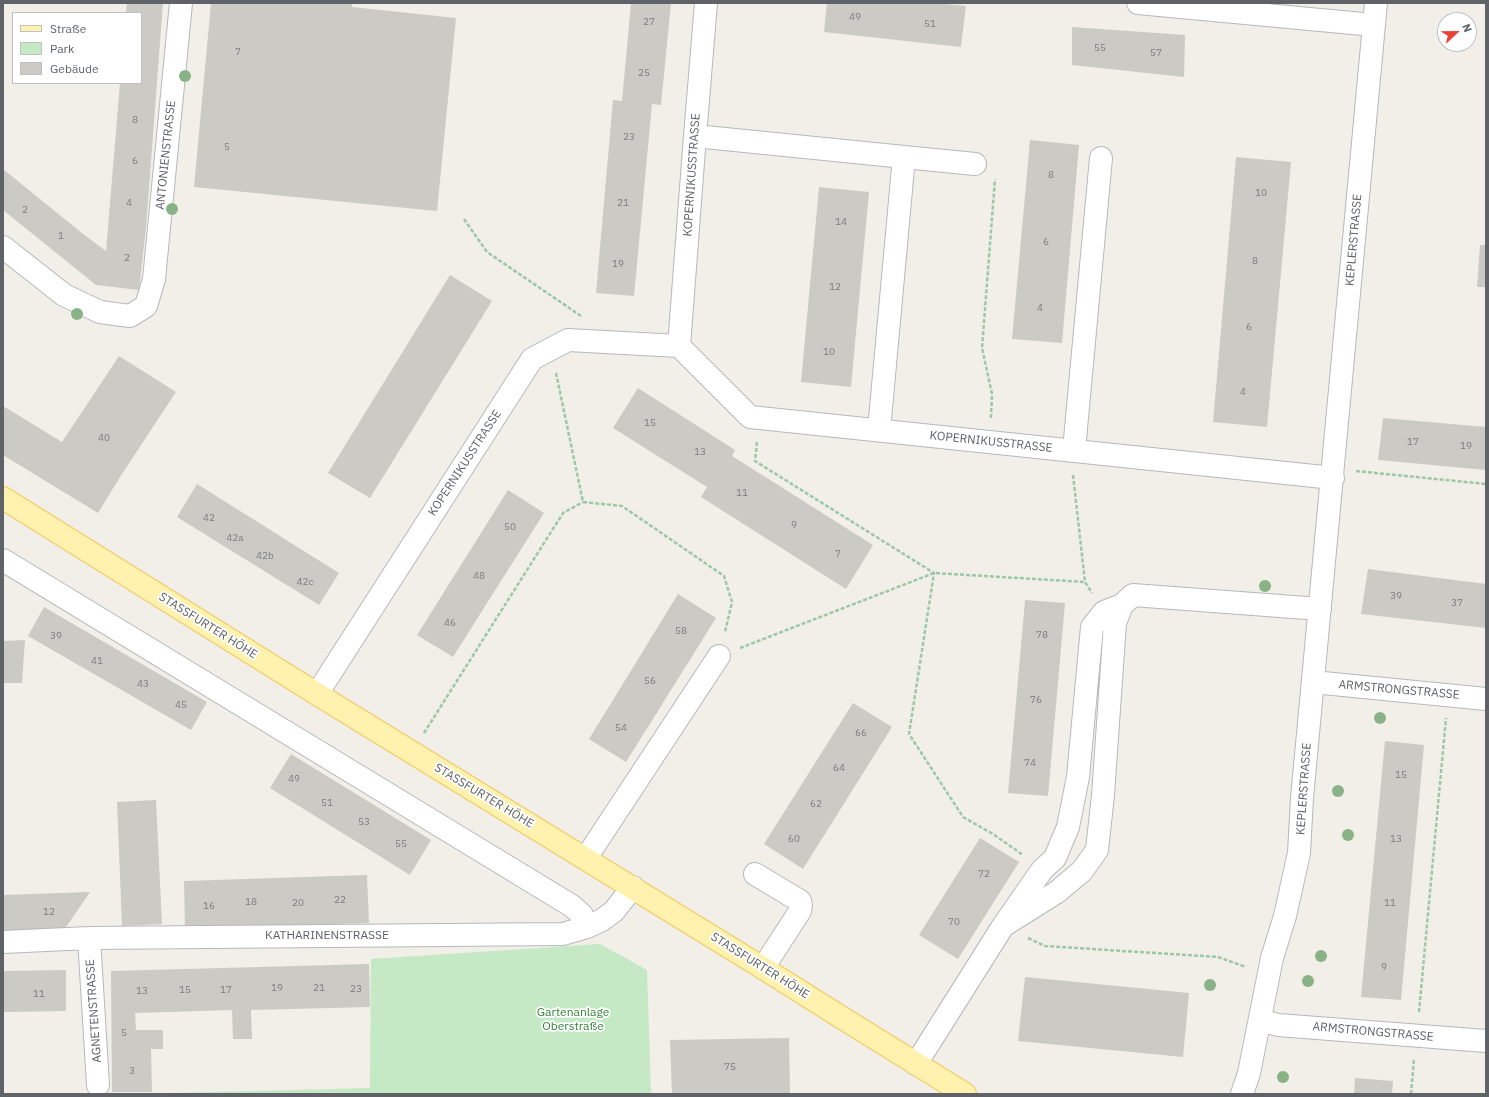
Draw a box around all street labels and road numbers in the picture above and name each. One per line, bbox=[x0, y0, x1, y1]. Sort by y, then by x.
street label: ANTONIENSTRASSE bbox=[153, 100, 179, 210]
street label: KOPERNIKUSSTRASSE bbox=[681, 113, 703, 237]
street label: KEPLERSTRASSE bbox=[1343, 193, 1365, 287]
street label: KOPERNIKUSSTRASSE bbox=[425, 407, 505, 519]
street label: KOPERNIKUSSTRASSE bbox=[929, 428, 1053, 456]
street label: STASSFURTER HÖHE bbox=[156, 590, 260, 662]
street label: ARMSTRONGSTRASSE bbox=[1338, 678, 1460, 702]
street label: KEPLERSTRASSE bbox=[1294, 742, 1314, 836]
street label: STASSFURTER HÖHE bbox=[432, 761, 536, 831]
street label: KATHARINENSTRASSE bbox=[265, 929, 389, 943]
street label: STASSFURTER HÖHE bbox=[708, 930, 812, 1002]
street label: AGNETENSTRASSE bbox=[83, 959, 105, 1063]
street label: ARMSTRONGSTRASSE bbox=[1312, 1020, 1434, 1044]

